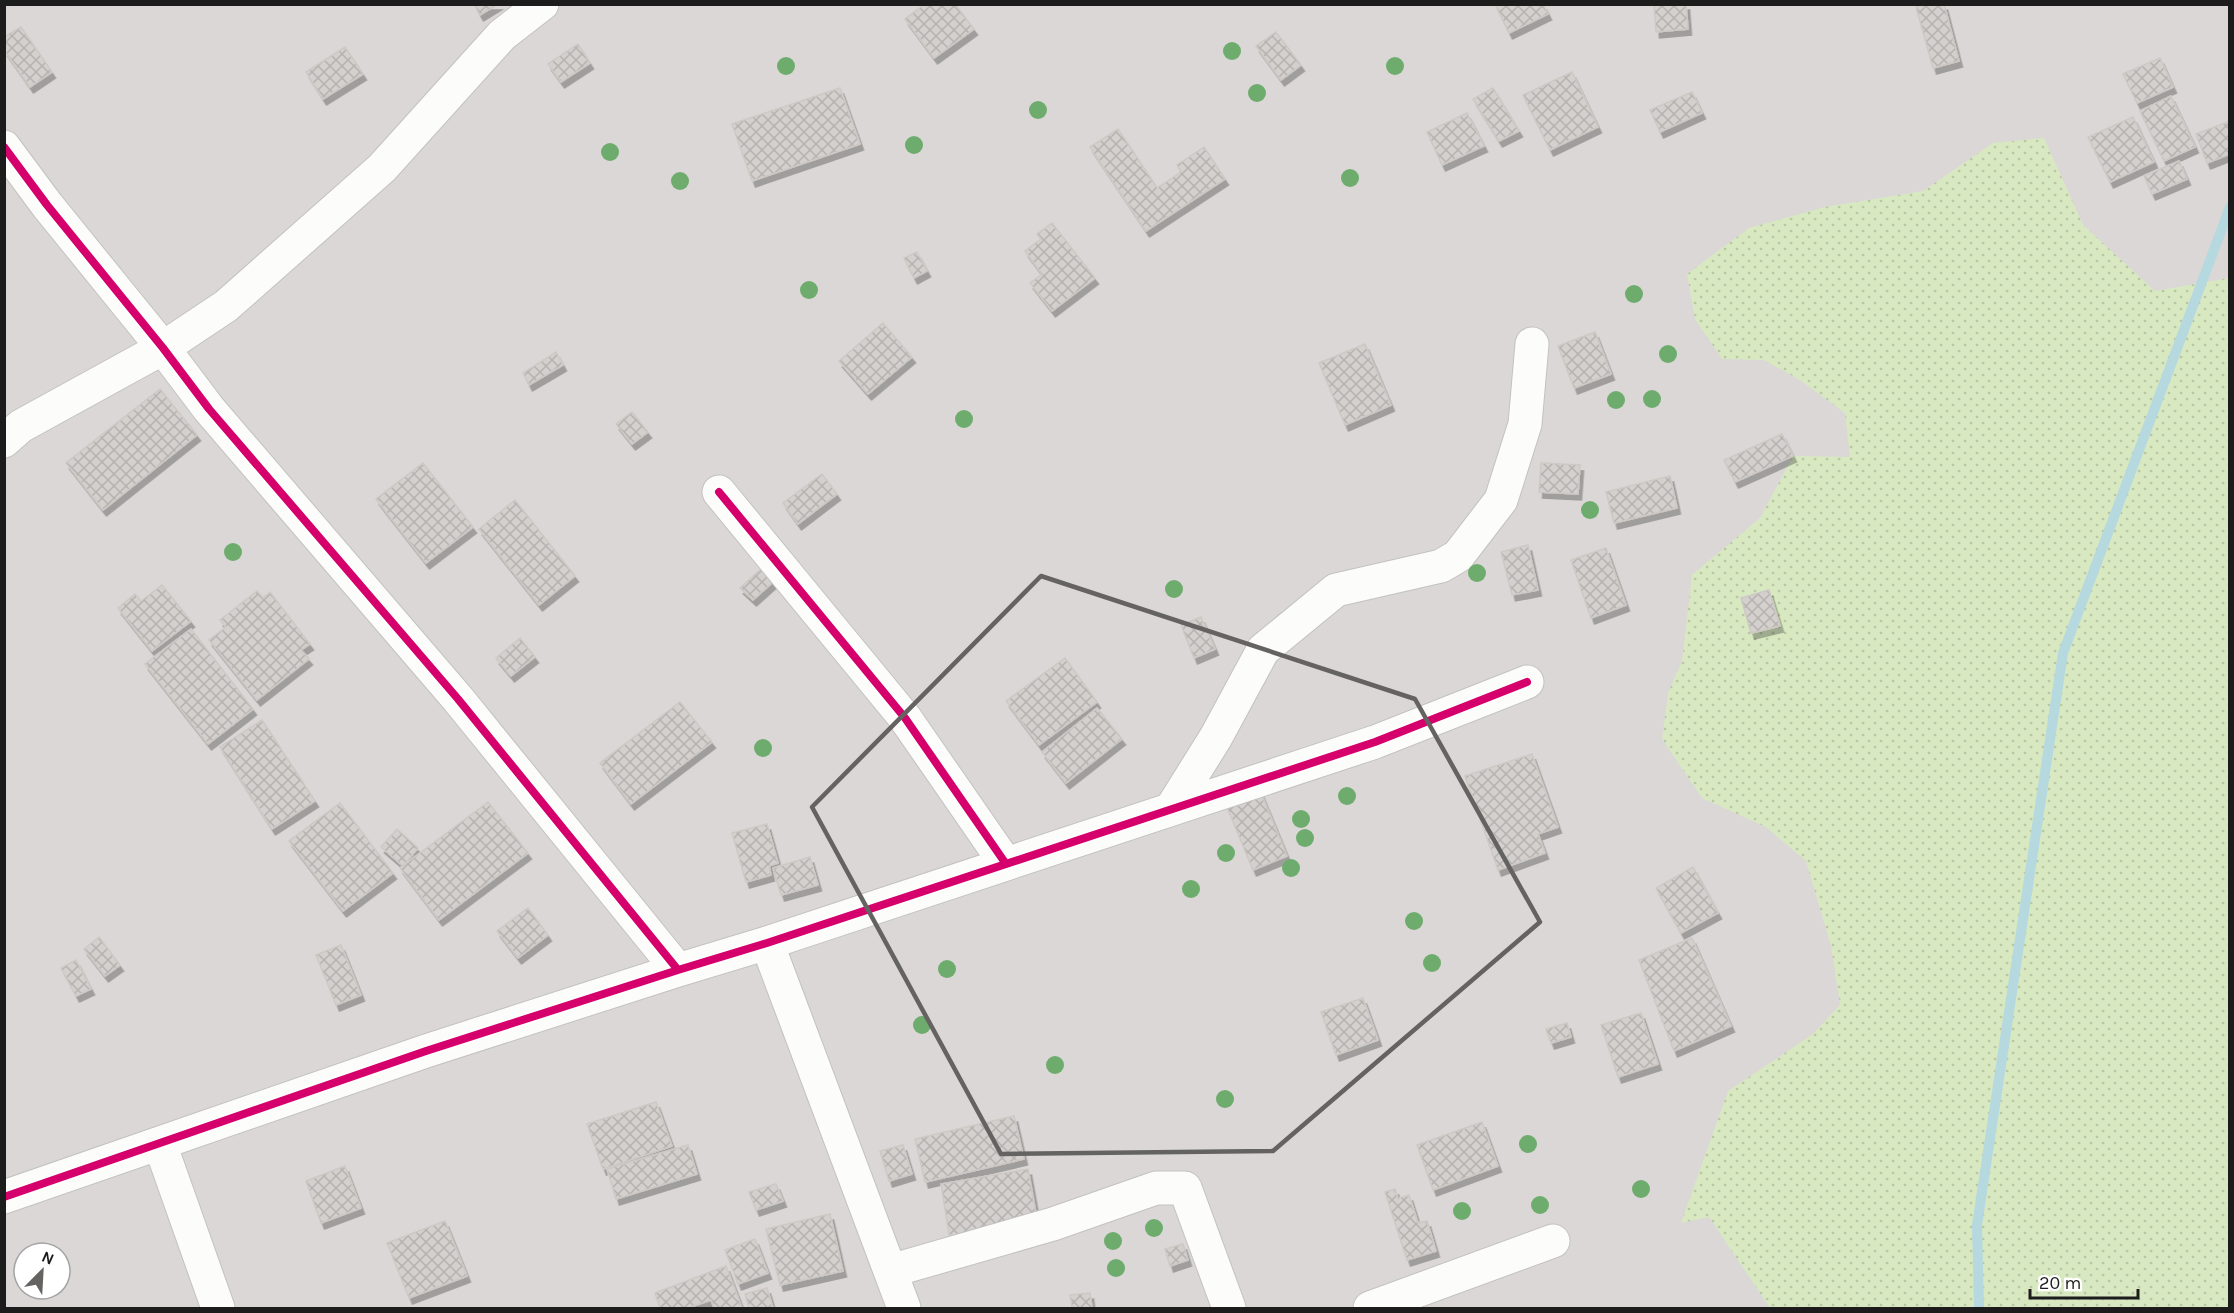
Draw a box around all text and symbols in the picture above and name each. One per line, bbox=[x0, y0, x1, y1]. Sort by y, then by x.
north arrow bbox=[12, 1241, 72, 1301]
text: N bbox=[39, 1247, 57, 1269]
scale bar bbox=[2030, 1262, 2138, 1300]
text: 20 m bbox=[2039, 1272, 2081, 1294]

